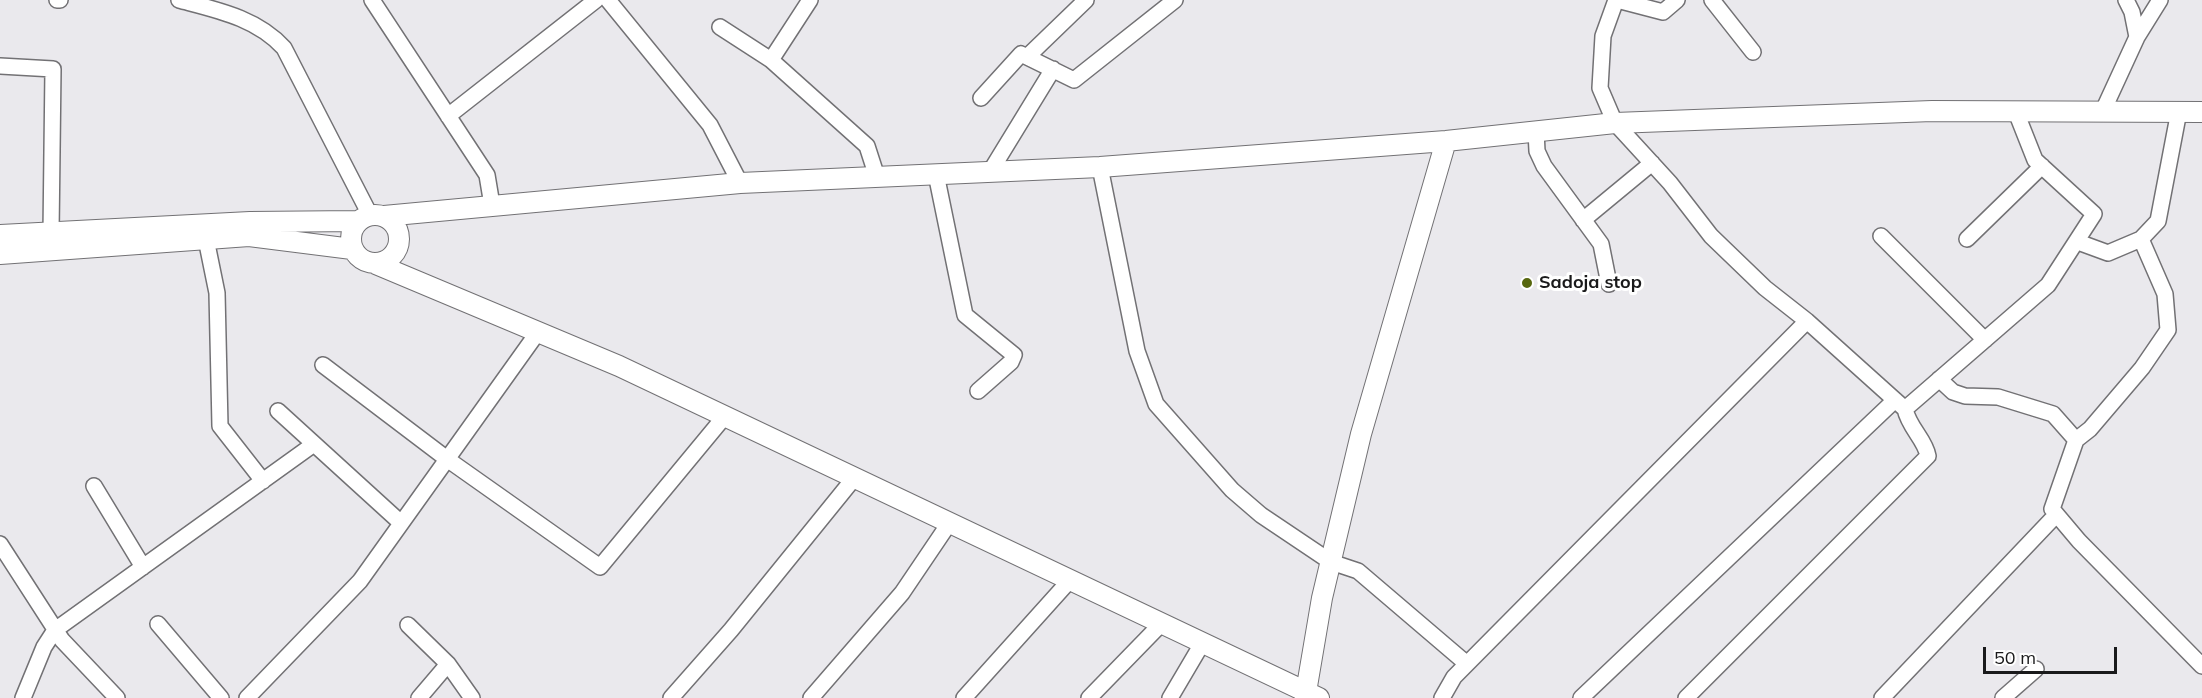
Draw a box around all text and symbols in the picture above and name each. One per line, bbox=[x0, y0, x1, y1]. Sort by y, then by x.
place label: Sadoja stop bbox=[1539, 272, 1642, 294]
marker: Sadoja stop bbox=[1520, 276, 1534, 290]
scale bar bbox=[1986, 635, 2120, 673]
text: 50 m bbox=[1994, 646, 2036, 669]

